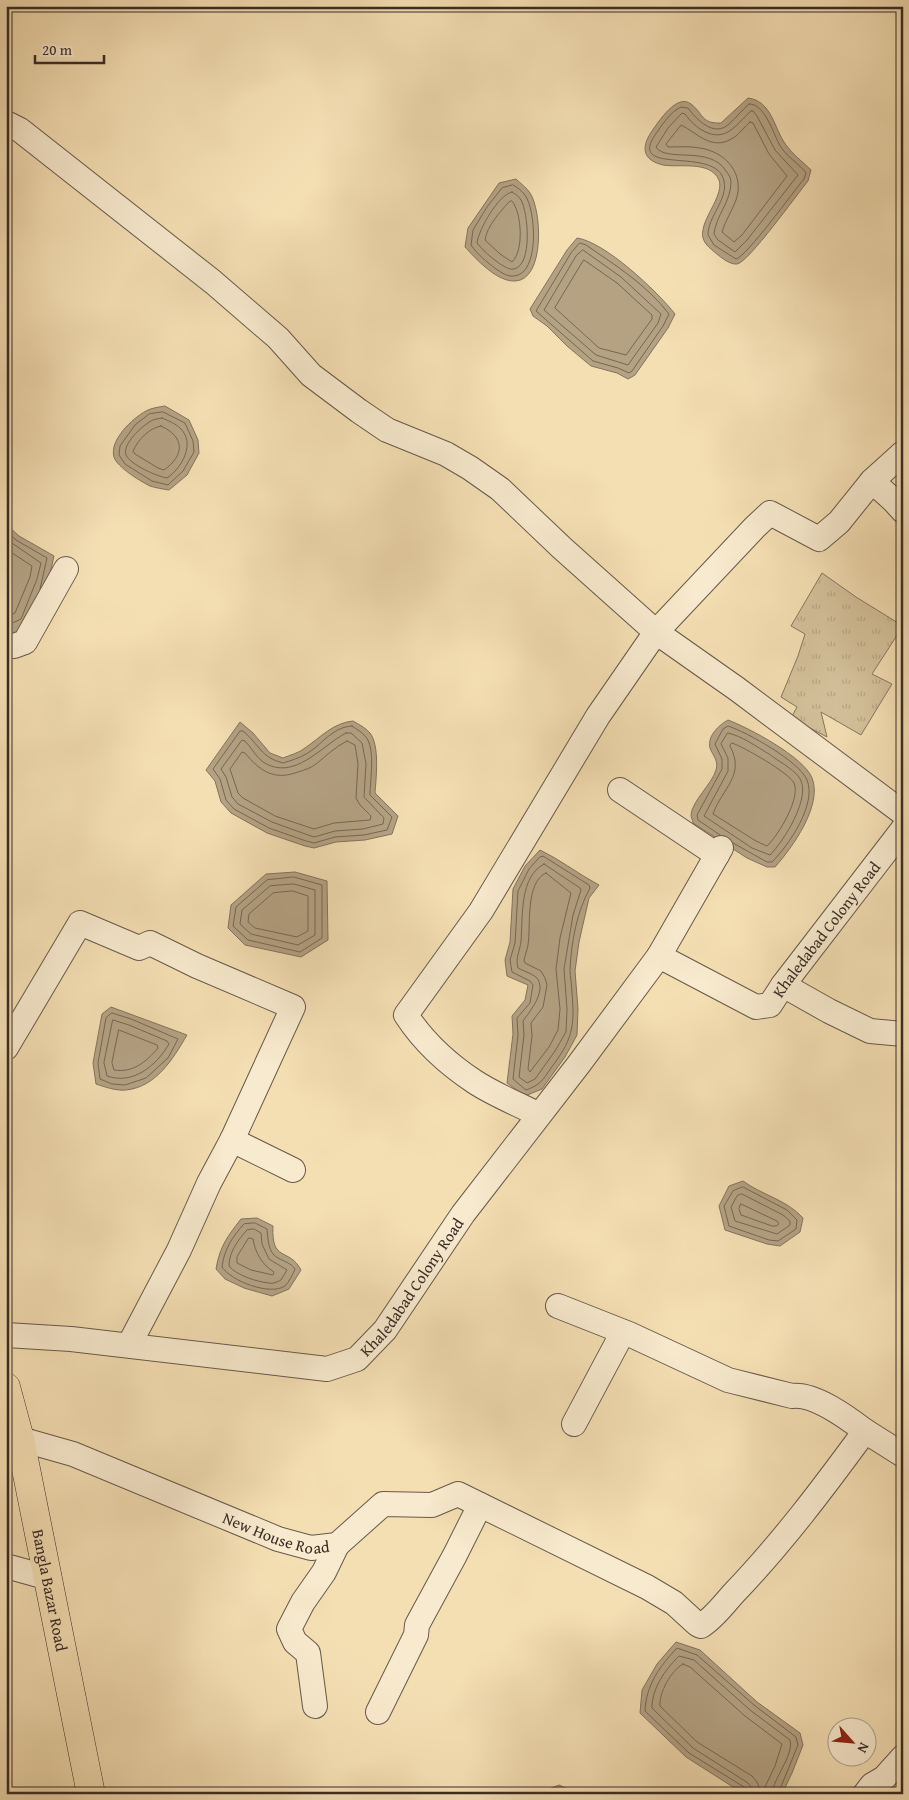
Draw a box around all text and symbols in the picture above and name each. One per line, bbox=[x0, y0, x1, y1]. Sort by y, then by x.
scale bar bbox=[35, 32, 104, 64]
text: 20 m bbox=[42, 39, 73, 60]
street label: Khaledabad Colony Road bbox=[766, 856, 886, 1002]
street label: Khaledabad Colony Road bbox=[354, 1213, 469, 1362]
street label: New House Road bbox=[219, 1505, 331, 1560]
street label: Bangla Bazar Road bbox=[26, 1527, 74, 1654]
north arrow bbox=[826, 1718, 876, 1768]
text: N bbox=[852, 1739, 875, 1757]

